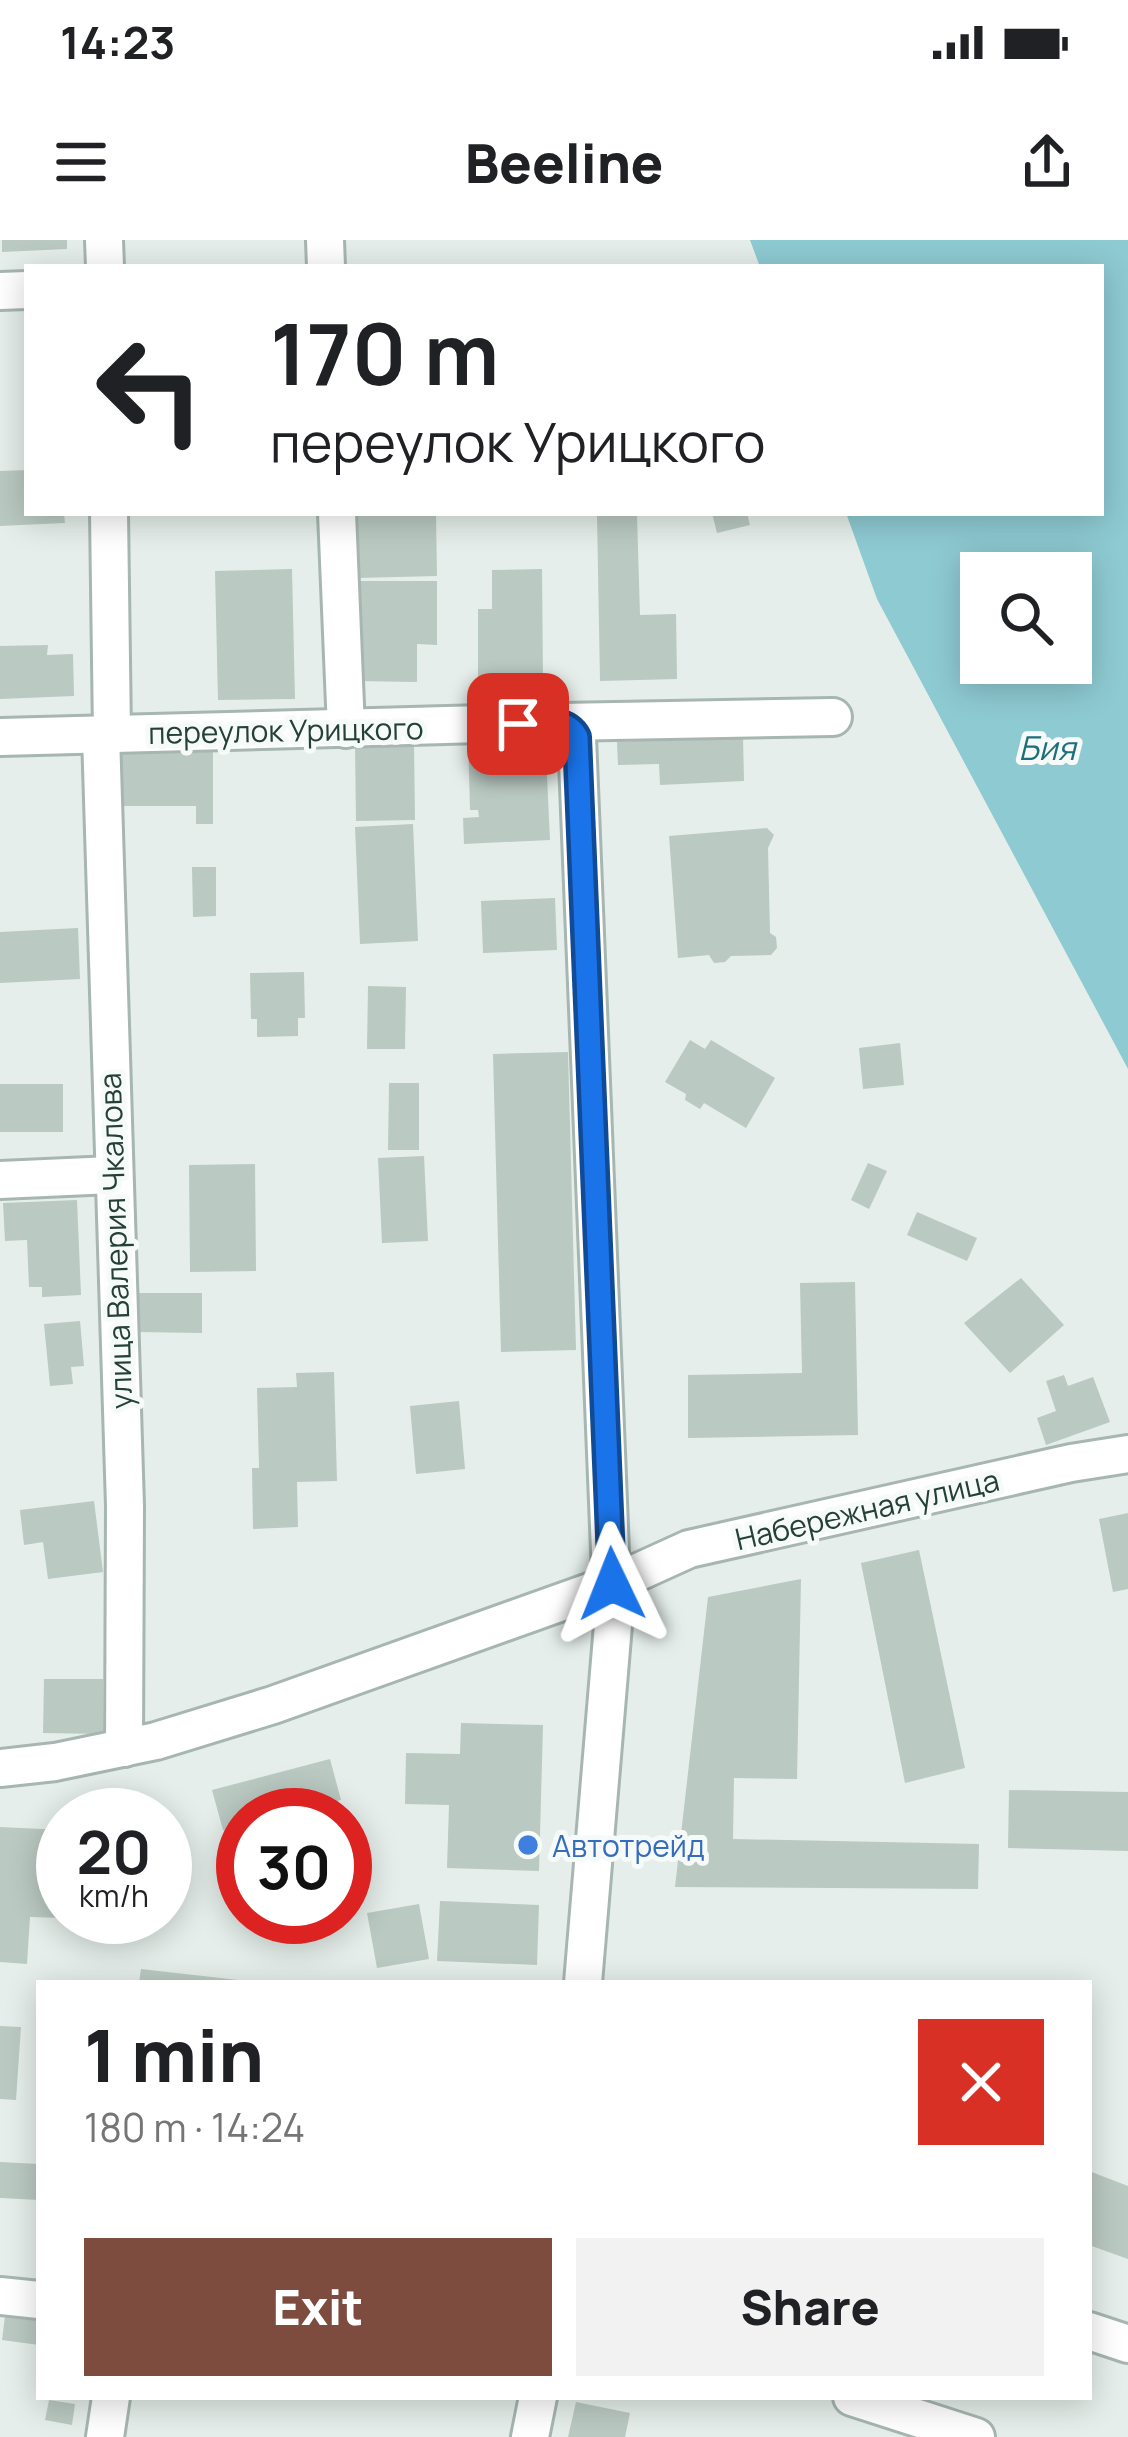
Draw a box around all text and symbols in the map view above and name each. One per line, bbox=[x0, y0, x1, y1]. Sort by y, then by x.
text: 14:23 bbox=[60, 11, 175, 73]
text: Beeline bbox=[465, 125, 663, 199]
icon: menu bbox=[48, 129, 114, 195]
icon: share bbox=[1014, 129, 1080, 195]
text: 170 m bbox=[270, 295, 499, 410]
icon: left bbox=[72, 312, 228, 468]
text: переулок Урицкого bbox=[270, 404, 766, 478]
map controls bbox=[960, 552, 1092, 684]
button: search bbox=[960, 552, 1092, 684]
pin bbox=[467, 673, 569, 775]
icon: arrive bbox=[485, 691, 551, 757]
street label: переулок Урицкого bbox=[148, 707, 424, 753]
water label: Бия bbox=[1019, 725, 1078, 770]
street label: улица Валерия Чкалова bbox=[89, 1072, 141, 1410]
street label: Набережная улица bbox=[731, 1459, 1003, 1559]
position arrow bbox=[549, 1521, 675, 1647]
speed limit sign: 30 bbox=[216, 1788, 372, 1944]
text: 20 bbox=[76, 1810, 152, 1892]
place label: Автотрейд bbox=[552, 1825, 705, 1866]
marker: Автотрейд bbox=[515, 1832, 541, 1858]
text: km/h bbox=[79, 1875, 149, 1916]
text: 1 min bbox=[84, 2005, 264, 2104]
button: close bbox=[918, 2019, 1044, 2145]
text: 180 m · 14:24 bbox=[84, 2100, 305, 2154]
button: Exit bbox=[84, 2238, 552, 2376]
button: Share bbox=[576, 2238, 1044, 2376]

